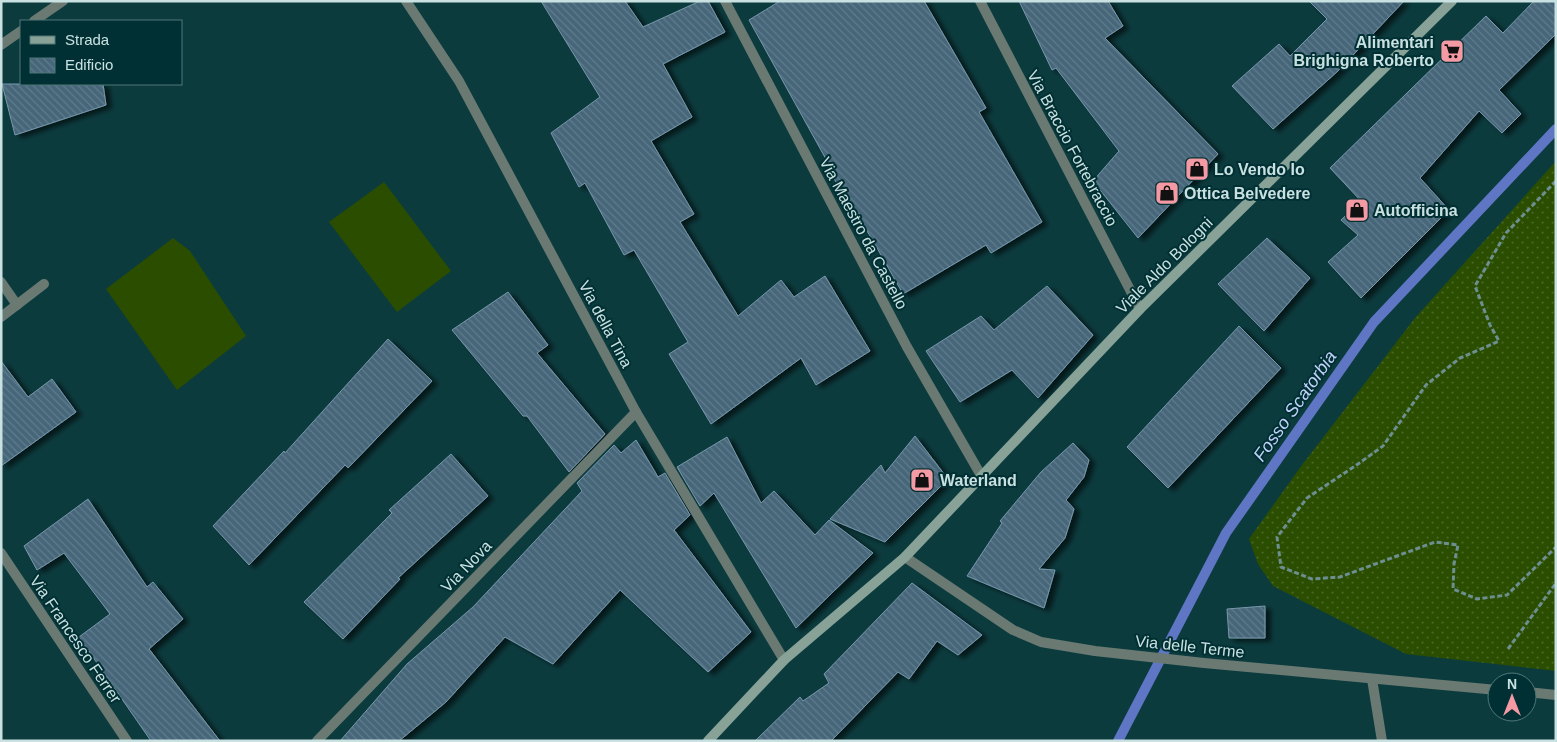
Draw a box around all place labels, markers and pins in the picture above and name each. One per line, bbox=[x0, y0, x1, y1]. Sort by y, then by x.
place label: Alimentari Brighigna Roberto bbox=[1294, 34, 1434, 69]
supermarket icon: Alimentari Brighigna Roberto bbox=[1439, 38, 1465, 64]
shop icon: Lo Vendo Io bbox=[1184, 156, 1210, 182]
place label: Lo Vendo Io bbox=[1214, 161, 1305, 178]
shop icon: Ottica Belvedere bbox=[1154, 180, 1180, 206]
place label: Ottica Belvedere bbox=[1184, 185, 1310, 202]
shop icon: Autofficina bbox=[1344, 197, 1370, 223]
place label: Autofficina bbox=[1374, 202, 1458, 219]
shop icon: Waterland bbox=[909, 467, 935, 493]
place label: Waterland bbox=[940, 472, 1017, 489]

